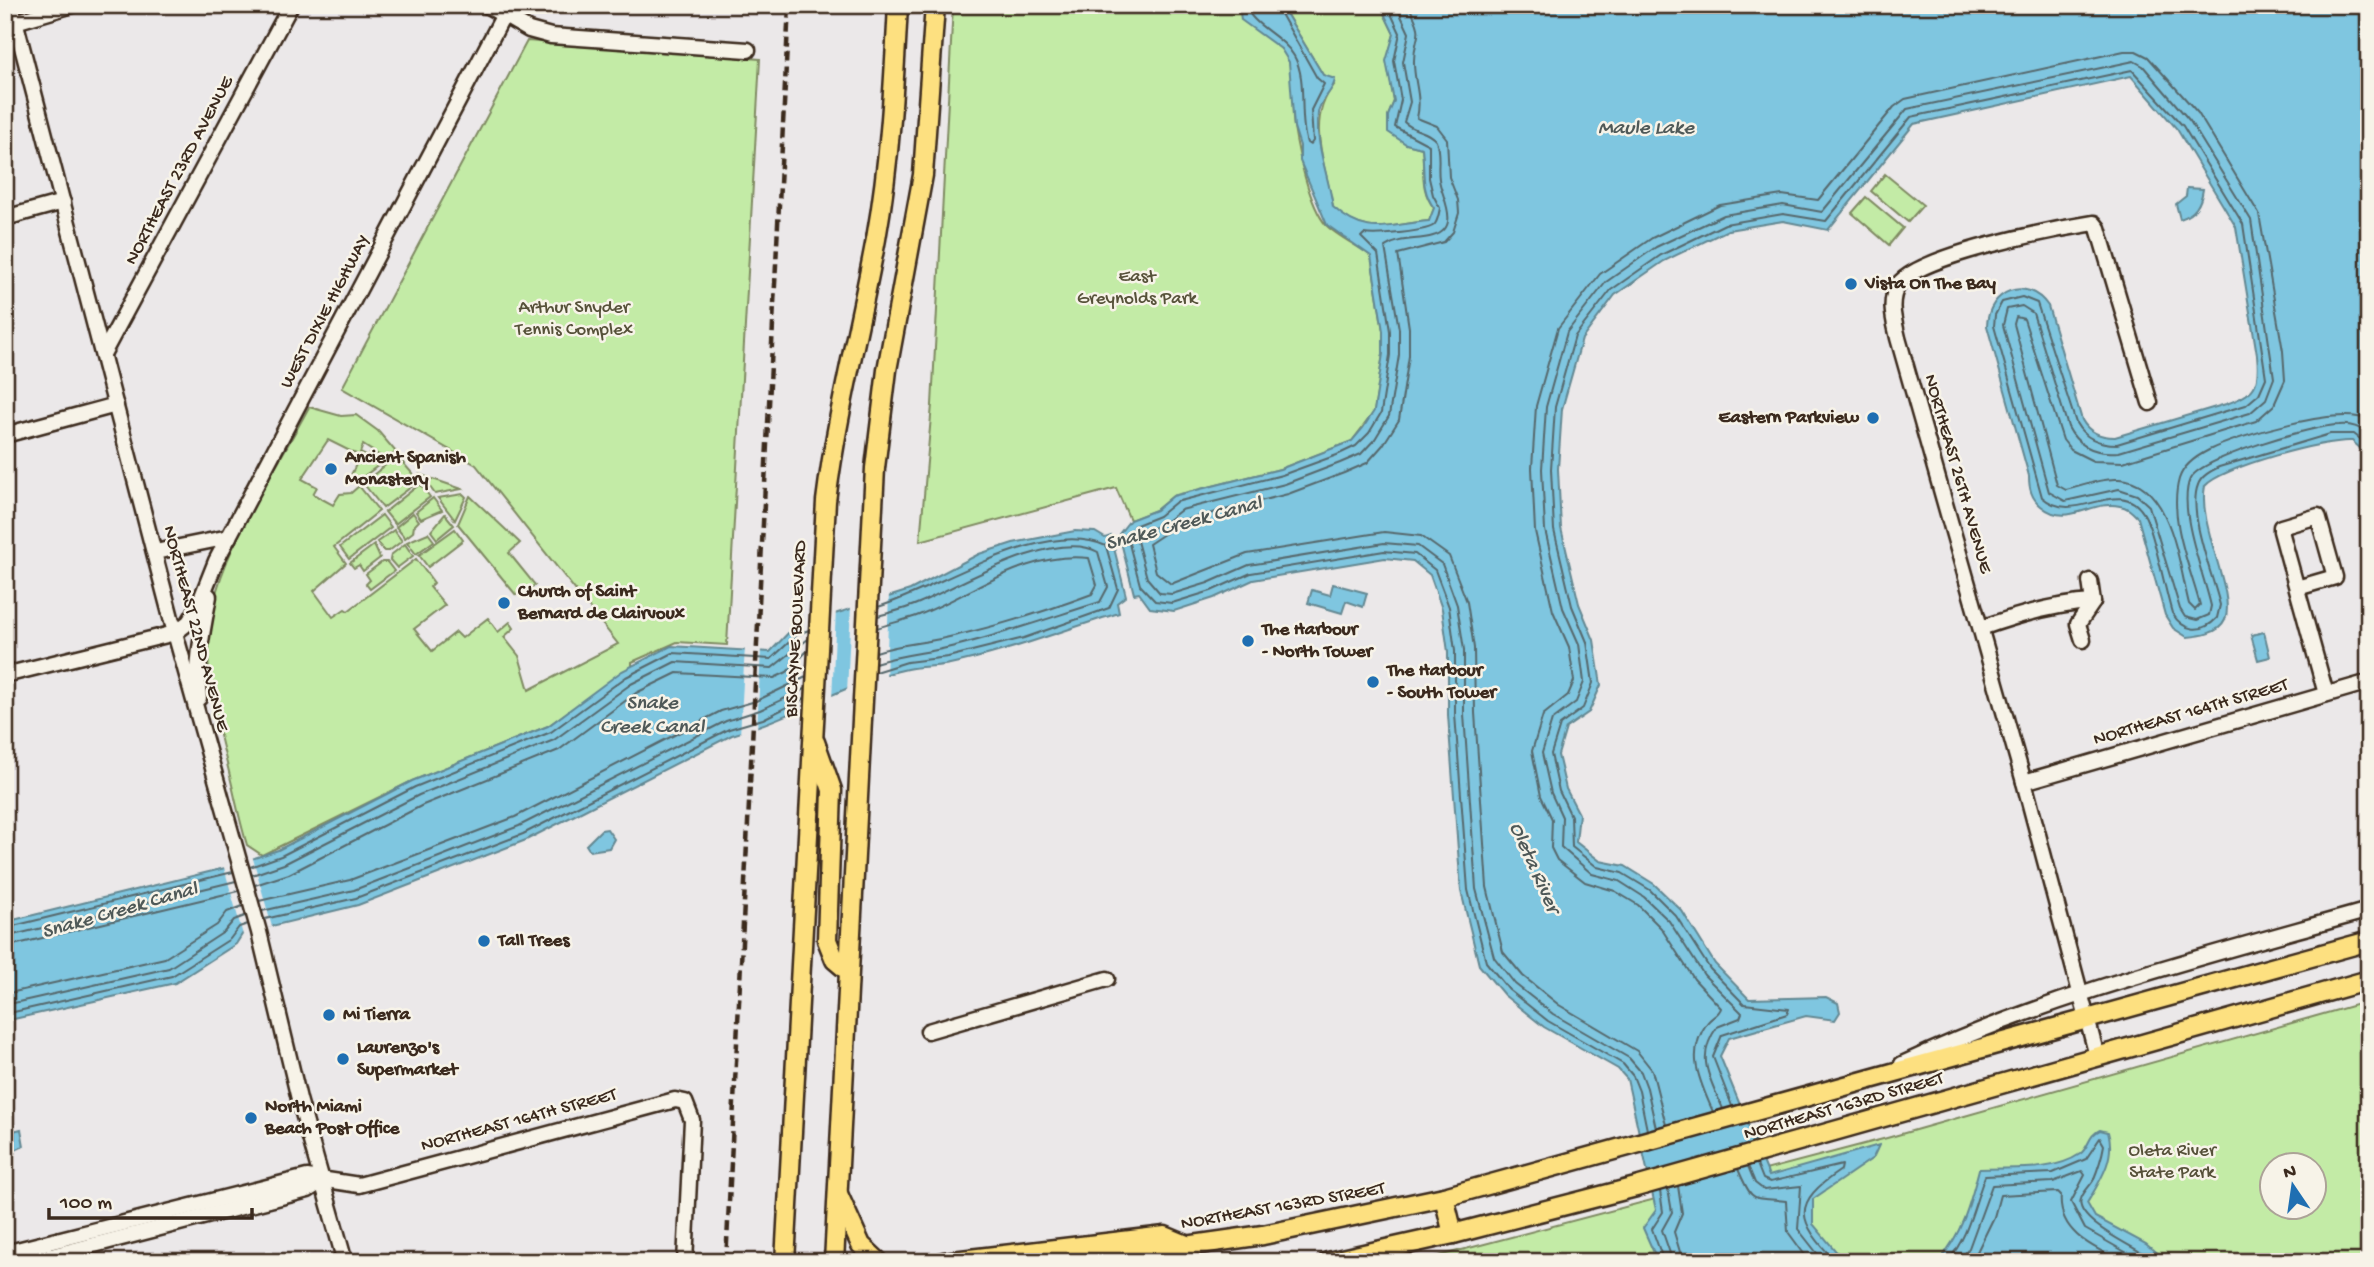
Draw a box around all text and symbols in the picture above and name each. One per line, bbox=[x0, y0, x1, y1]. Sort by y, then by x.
street label: NORTHEAST 23RD AVENUE bbox=[120, 72, 240, 269]
water label: Maule Lake bbox=[1598, 117, 1695, 142]
street label: WEST DIXIE HIGHWAY bbox=[276, 231, 376, 393]
park label: East Greynolds Park bbox=[1077, 266, 1198, 311]
place label: Vista On The Bay bbox=[1864, 273, 1997, 296]
marker: Vista On The Bay bbox=[1843, 276, 1859, 292]
park label: Arthur Snyder Tennis Complex bbox=[514, 297, 633, 342]
street label: NORTHEAST 26TH AVENUE bbox=[1918, 372, 1997, 577]
place label: Eastern Parkview bbox=[1719, 407, 1859, 430]
marker: Eastern Parkview bbox=[1865, 410, 1881, 426]
place label: Ancient Spanish Monastery bbox=[344, 447, 467, 492]
marker: Ancient Spanish Monastery bbox=[323, 461, 339, 477]
water label: Snake Creek Canal bbox=[1103, 492, 1266, 558]
street label: NORTHEAST 22ND AVENUE bbox=[156, 523, 234, 736]
street label: BISCAYNE BOULEVARD bbox=[781, 539, 813, 719]
place label: Church of Saint Bernard de Clairvoux bbox=[517, 581, 686, 626]
marker: Church of Saint Bernard de Clairvoux bbox=[496, 595, 512, 611]
place label: The Harbour - North Tower bbox=[1260, 619, 1375, 664]
marker: The Harbour - North Tower bbox=[1240, 633, 1256, 649]
place label: The Harbour - South Tower bbox=[1385, 660, 1498, 705]
marker: The Harbour - South Tower bbox=[1365, 674, 1381, 690]
street label: NORTHEAST 164TH STREET bbox=[2091, 674, 2292, 752]
water label: Snake Creek Canal bbox=[600, 692, 705, 741]
water label: Oleta River bbox=[1502, 819, 1566, 921]
water label: Snake Creek Canal bbox=[39, 877, 202, 946]
place label: Tall Trees bbox=[496, 930, 570, 953]
marker: Tall Trees bbox=[476, 933, 492, 949]
place label: Mi Tierra bbox=[343, 1004, 411, 1027]
marker: Mi Tierra bbox=[321, 1007, 337, 1023]
place label: Laurenzo's Supermarket bbox=[357, 1037, 460, 1082]
marker: Laurenzo's Supermarket bbox=[335, 1051, 351, 1067]
street label: NORTHEAST 163RD STREET bbox=[1741, 1067, 1947, 1147]
street label: NORTHEAST 164TH STREET bbox=[419, 1084, 620, 1158]
place label: North Miami Beach Post Office bbox=[264, 1096, 400, 1141]
marker: North Miami Beach Post Office bbox=[243, 1110, 259, 1126]
park label: Oleta River State Park bbox=[2128, 1140, 2218, 1185]
north arrow bbox=[2258, 1152, 2328, 1222]
text: N bbox=[2281, 1160, 2299, 1185]
scale bar bbox=[49, 1176, 252, 1220]
street label: NORTHEAST 163RD STREET bbox=[1179, 1178, 1387, 1236]
text: 100 m bbox=[59, 1192, 112, 1217]

